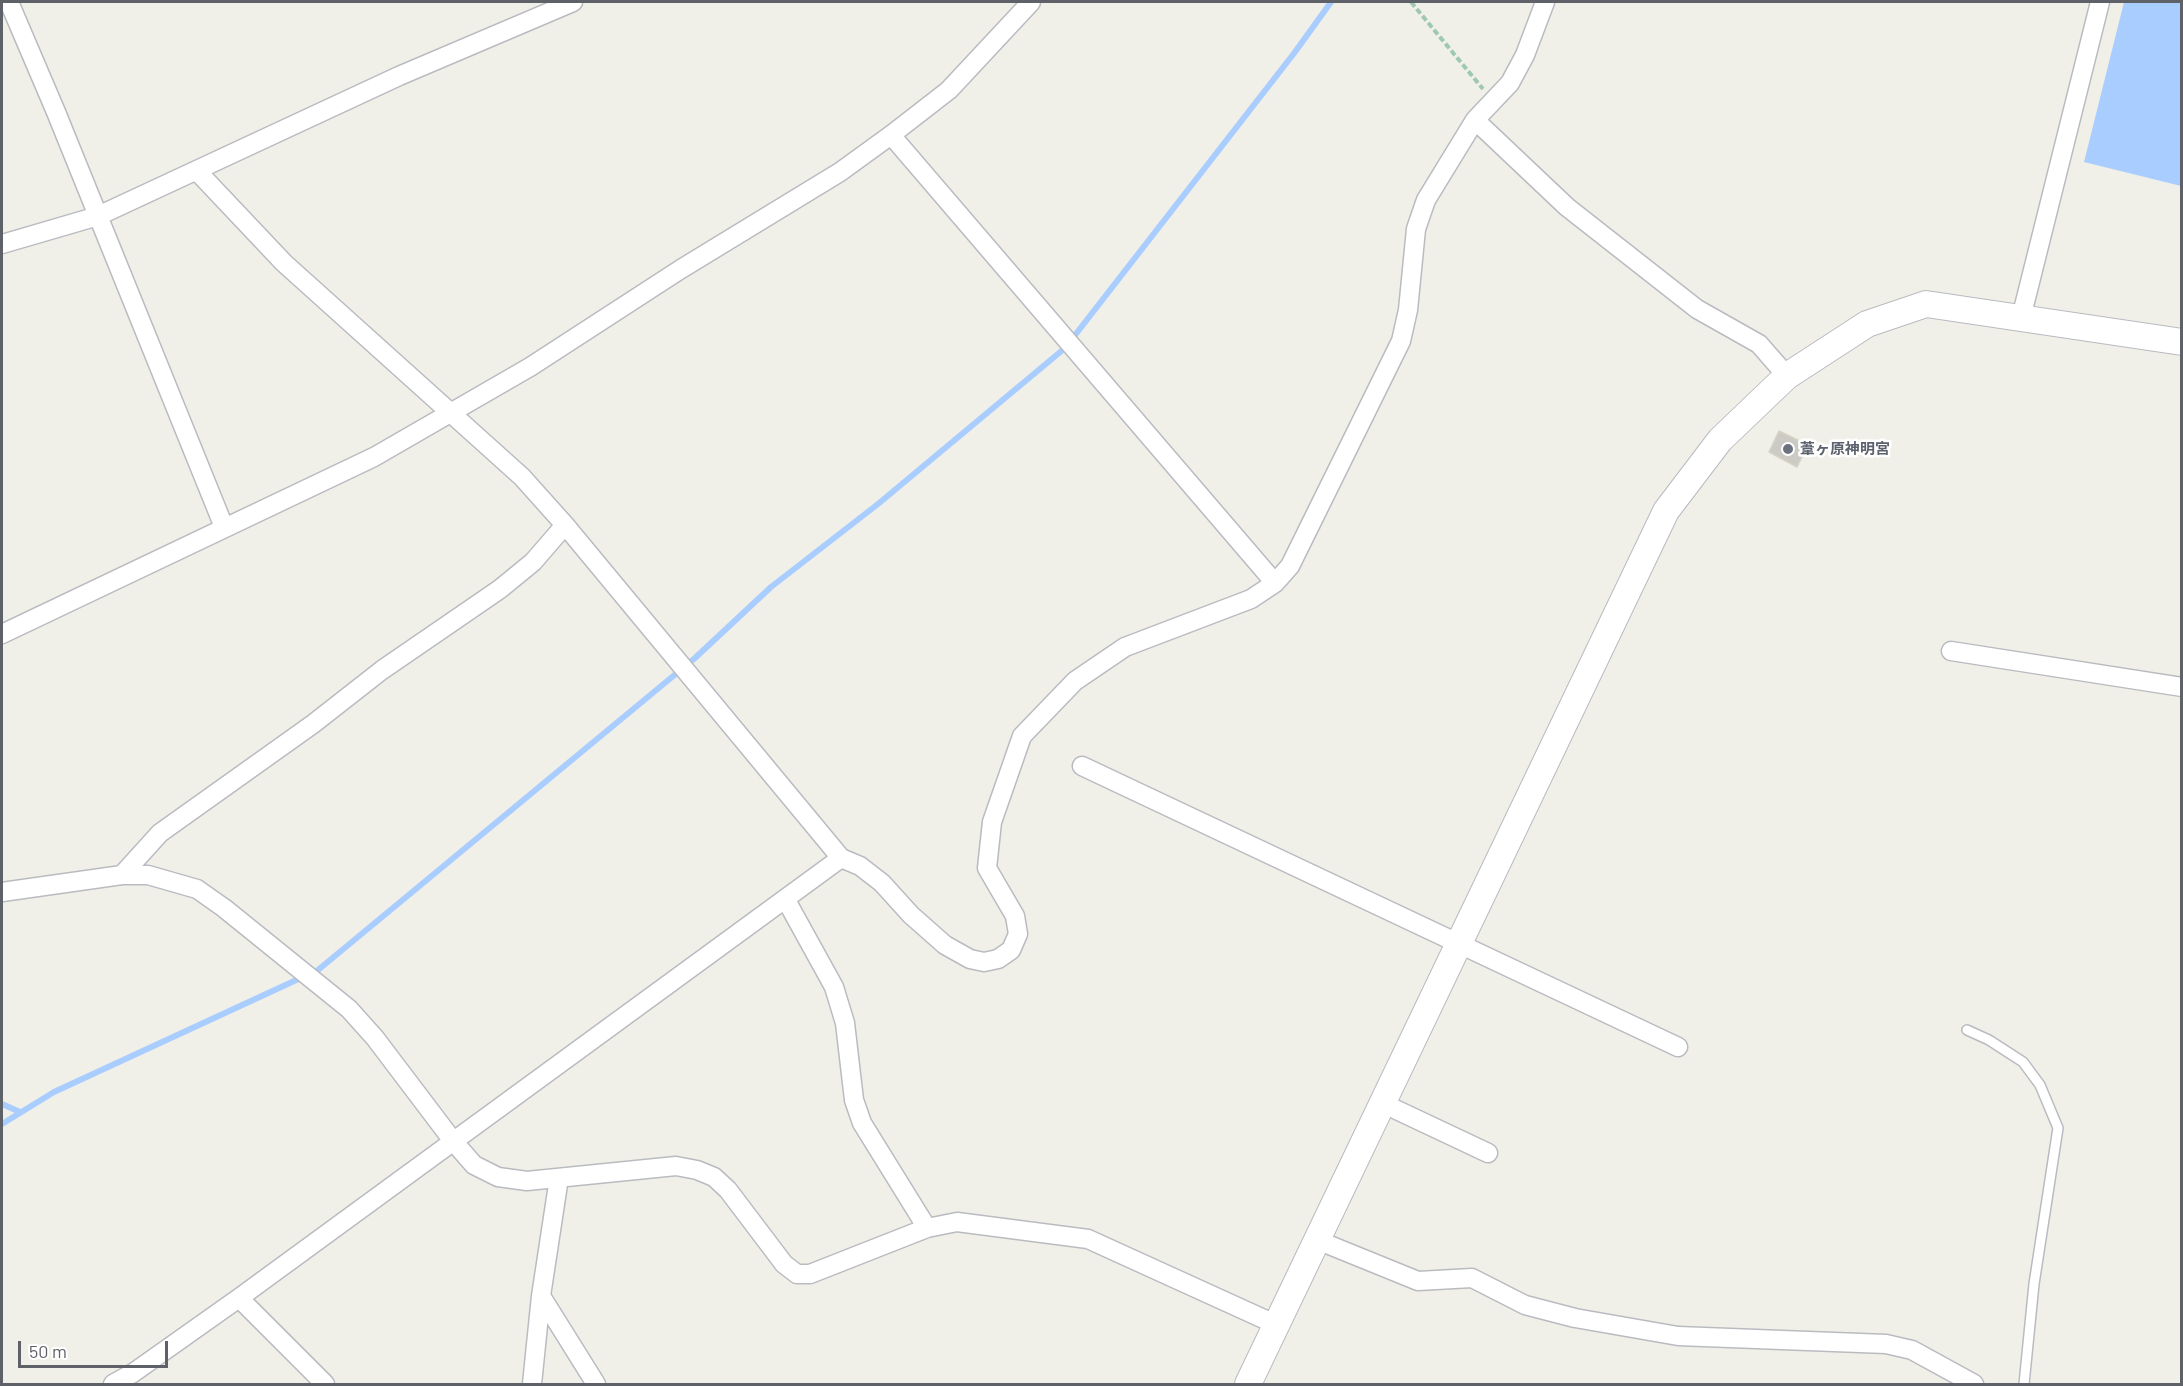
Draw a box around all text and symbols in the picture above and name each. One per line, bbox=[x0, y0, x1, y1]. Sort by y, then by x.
place label: 葦ヶ原神明宮 bbox=[1800, 440, 1890, 458]
marker: 葦ヶ原神明宮 bbox=[1781, 442, 1795, 456]
scale bar bbox=[21, 1329, 171, 1367]
text: 50 m bbox=[29, 1340, 67, 1362]

